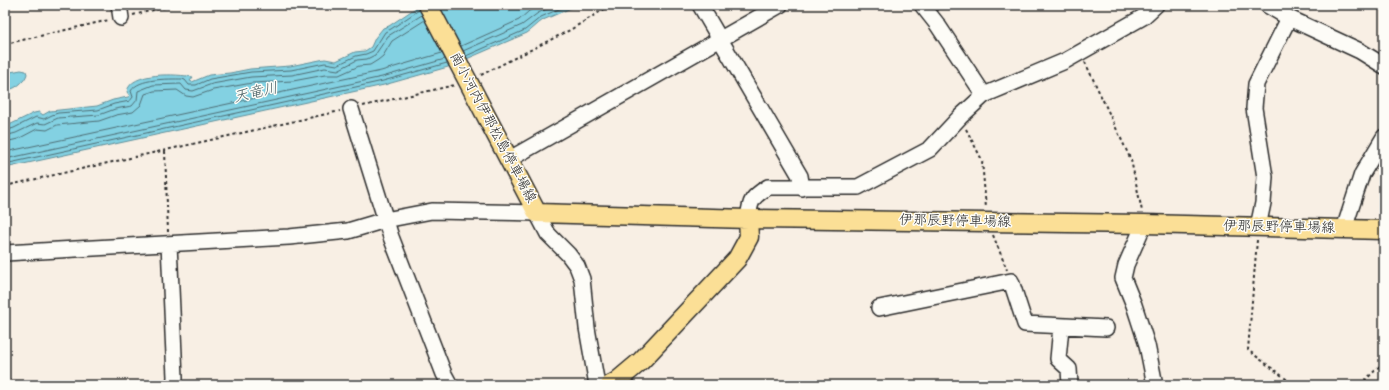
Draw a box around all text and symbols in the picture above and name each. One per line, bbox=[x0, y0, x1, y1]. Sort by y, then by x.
street label: 南小河内伊那松島停車場線 bbox=[444, 49, 540, 207]
water label: 天竜川 bbox=[232, 78, 280, 110]
street label: 伊那辰野停車場線 bbox=[899, 211, 1011, 233]
street label: 伊那辰野停車場線 bbox=[1223, 217, 1335, 239]

